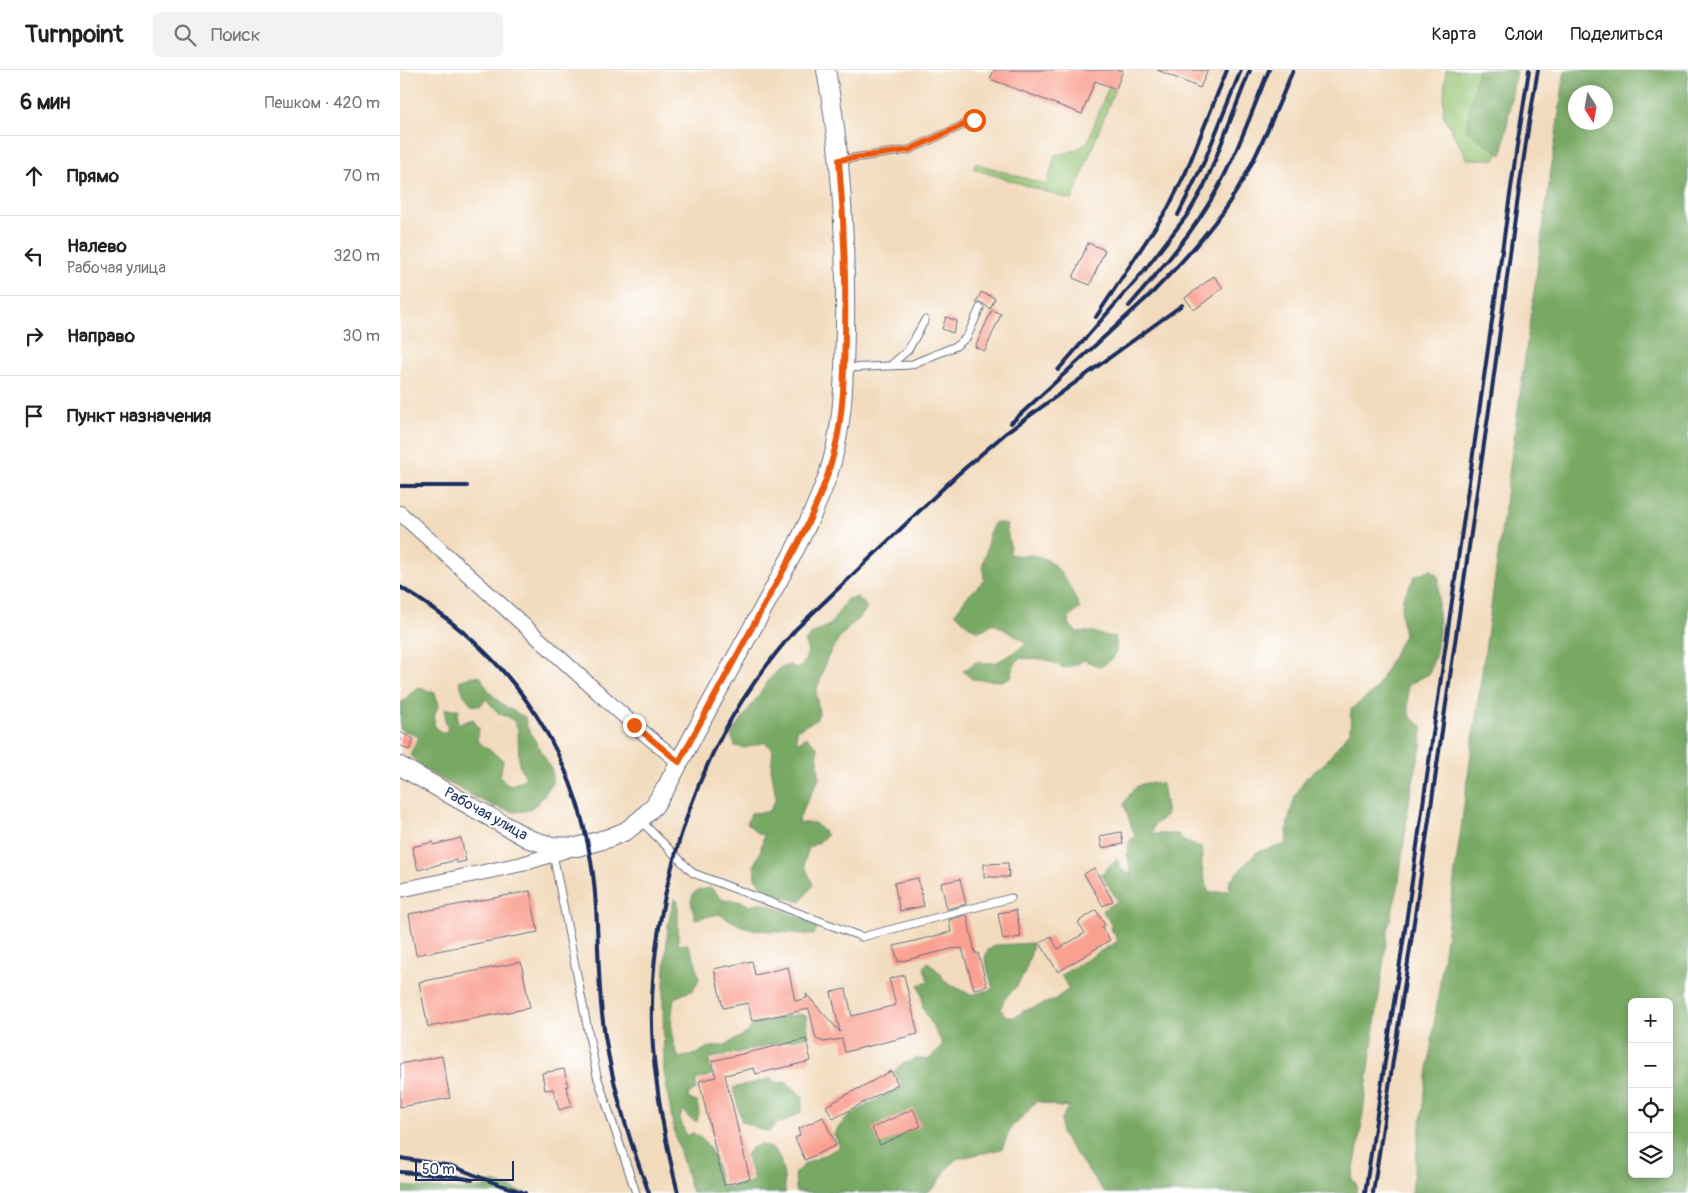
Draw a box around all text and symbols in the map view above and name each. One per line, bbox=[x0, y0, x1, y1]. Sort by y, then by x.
search box bbox=[153, 12, 503, 57]
text: Turnpoint bbox=[25, 20, 123, 49]
icon: search bbox=[171, 21, 199, 49]
text: Поиск bbox=[211, 23, 261, 47]
text: Карта bbox=[1432, 23, 1476, 46]
text: Слои bbox=[1504, 23, 1542, 46]
text: Поделиться bbox=[1570, 23, 1663, 46]
north arrow bbox=[1568, 85, 1613, 130]
text: 6 мин bbox=[20, 89, 70, 116]
text: Пешком · 420 m bbox=[265, 93, 380, 113]
route start bbox=[963, 109, 986, 132]
icon: ahead bbox=[20, 162, 48, 190]
text: Прямо bbox=[67, 164, 119, 188]
text: 70 m bbox=[343, 166, 380, 186]
text: Налево bbox=[67, 234, 127, 258]
icon: left bbox=[20, 242, 48, 270]
text: 320 m bbox=[334, 246, 380, 266]
text: Рабочая улица bbox=[67, 258, 166, 278]
icon: right bbox=[20, 322, 48, 350]
text: Направо bbox=[67, 324, 135, 348]
text: 30 m bbox=[342, 326, 380, 346]
icon: arrive bbox=[20, 402, 48, 430]
text: Пункт назначения bbox=[67, 404, 211, 428]
route end bbox=[623, 714, 646, 737]
street label: Рабочая улица bbox=[441, 783, 531, 845]
map controls bbox=[1628, 998, 1673, 1178]
button: + bbox=[1628, 998, 1673, 1043]
button: − bbox=[1628, 1043, 1673, 1088]
button: locate bbox=[1628, 1088, 1673, 1133]
button: layers bbox=[1628, 1133, 1673, 1178]
scale bar bbox=[415, 1158, 514, 1181]
text: 50 m bbox=[422, 1161, 455, 1178]

